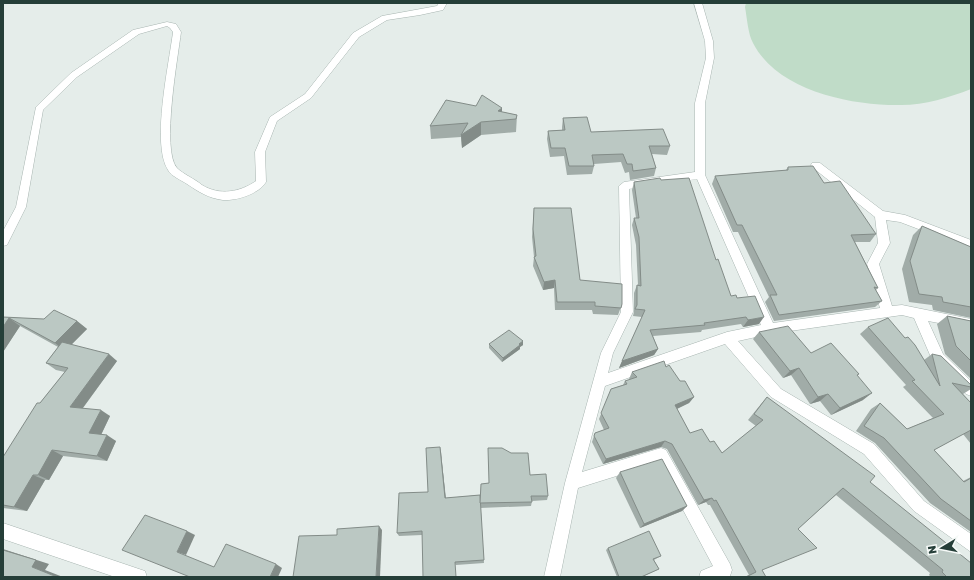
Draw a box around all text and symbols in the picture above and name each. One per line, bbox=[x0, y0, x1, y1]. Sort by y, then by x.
north arrow bbox=[922, 528, 962, 568]
text: N bbox=[925, 545, 939, 555]

